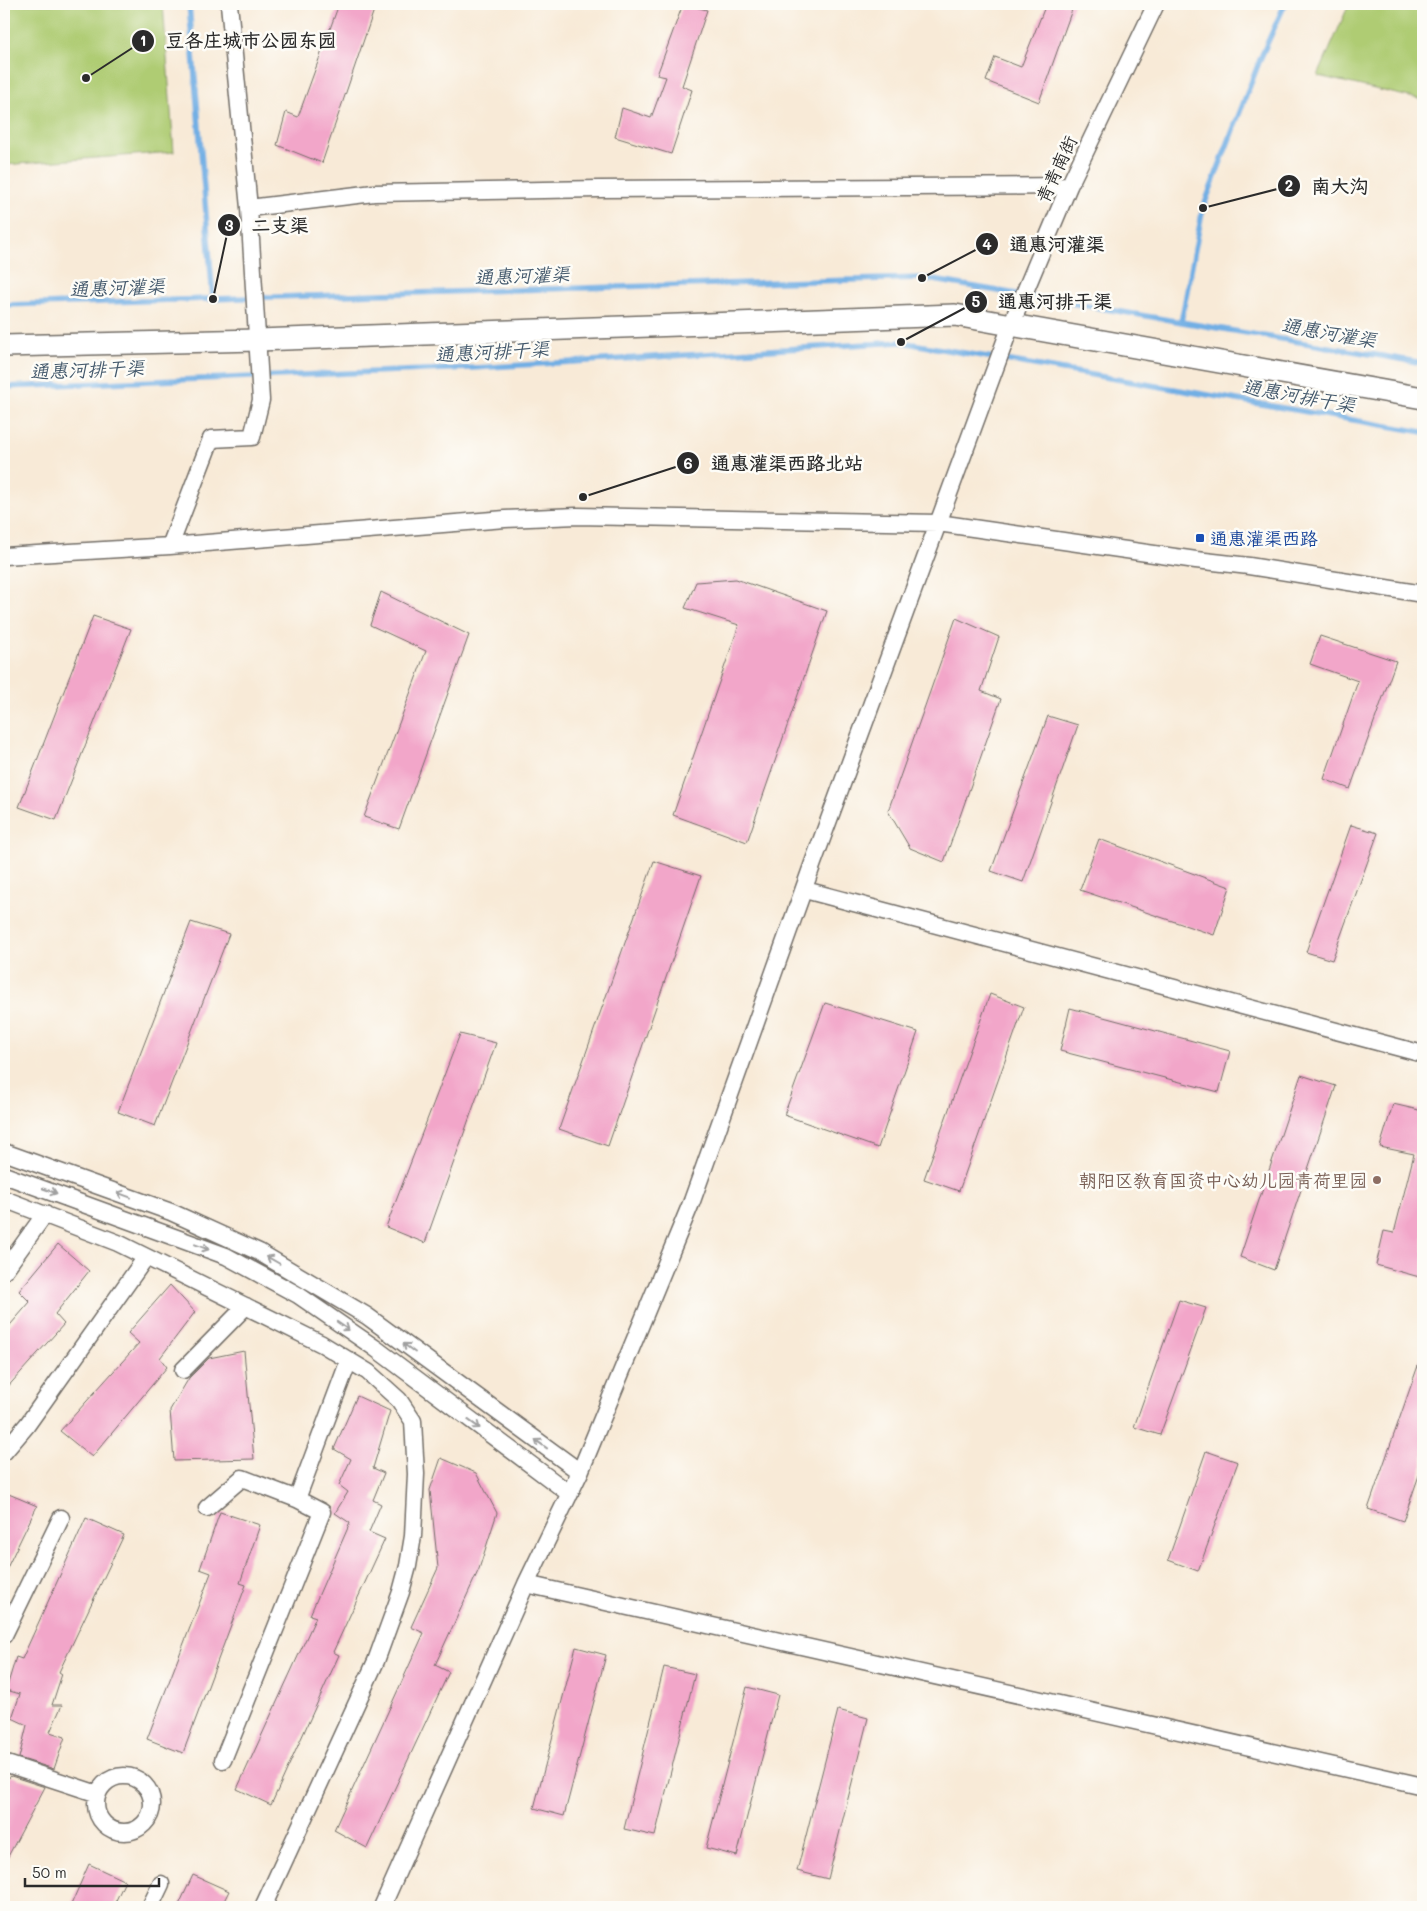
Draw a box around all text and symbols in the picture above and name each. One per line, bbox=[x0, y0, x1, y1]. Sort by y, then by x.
callout: 豆各庄城市公园东园 bbox=[131, 24, 347, 58]
text: 豆各庄城市公园东园 bbox=[165, 27, 337, 52]
text: 1 bbox=[140, 30, 146, 50]
street label: 青青南街 bbox=[1030, 131, 1082, 207]
callout: 南大沟 bbox=[1277, 169, 1379, 203]
text: 南大沟 bbox=[1311, 173, 1369, 198]
text: 2 bbox=[1285, 175, 1293, 195]
callout: 二支渠 bbox=[217, 208, 319, 242]
text: 二支渠 bbox=[251, 212, 309, 237]
text: 3 bbox=[224, 215, 234, 235]
callout: 通惠河灌渠 bbox=[974, 227, 1114, 261]
text: 通惠河灌渠 bbox=[1009, 231, 1105, 256]
text: 4 bbox=[982, 234, 992, 254]
water label: 通惠河灌渠 bbox=[474, 261, 572, 289]
water label: 通惠河灌渠 bbox=[69, 273, 167, 301]
callout: 通惠河排干渠 bbox=[963, 285, 1122, 319]
text: 通惠河排干渠 bbox=[998, 288, 1112, 313]
text: 5 bbox=[972, 291, 981, 311]
water label: 通惠河灌渠 bbox=[1280, 311, 1380, 353]
water label: 通惠河排干渠 bbox=[434, 335, 552, 366]
water label: 通惠河排干渠 bbox=[30, 354, 146, 383]
water label: 通惠河排干渠 bbox=[1241, 373, 1359, 418]
callout: 通惠灌渠西路北站 bbox=[676, 446, 873, 480]
text: 通惠灌渠西路北站 bbox=[711, 450, 863, 475]
text: 6 bbox=[683, 453, 693, 473]
place label: 通惠灌渠西路 bbox=[1210, 526, 1318, 550]
marker: 通惠灌渠西路 bbox=[1194, 532, 1206, 544]
place label: 朝阳区教育国资中心幼儿园青荷里园 bbox=[1079, 1168, 1367, 1192]
marker: 朝阳区教育国资中心幼儿园青荷里园 bbox=[1371, 1174, 1383, 1186]
one-way arrow bbox=[41, 1187, 57, 1196]
one-way arrow bbox=[117, 1190, 133, 1199]
one-way arrow bbox=[194, 1243, 209, 1252]
one-way arrow bbox=[267, 1254, 281, 1264]
one-way arrow bbox=[336, 1321, 350, 1331]
one-way arrow bbox=[402, 1343, 416, 1353]
one-way arrow bbox=[466, 1418, 480, 1429]
one-way arrow bbox=[534, 1439, 548, 1449]
scale bar bbox=[25, 1856, 159, 1888]
text: 50 m bbox=[32, 1862, 67, 1882]

